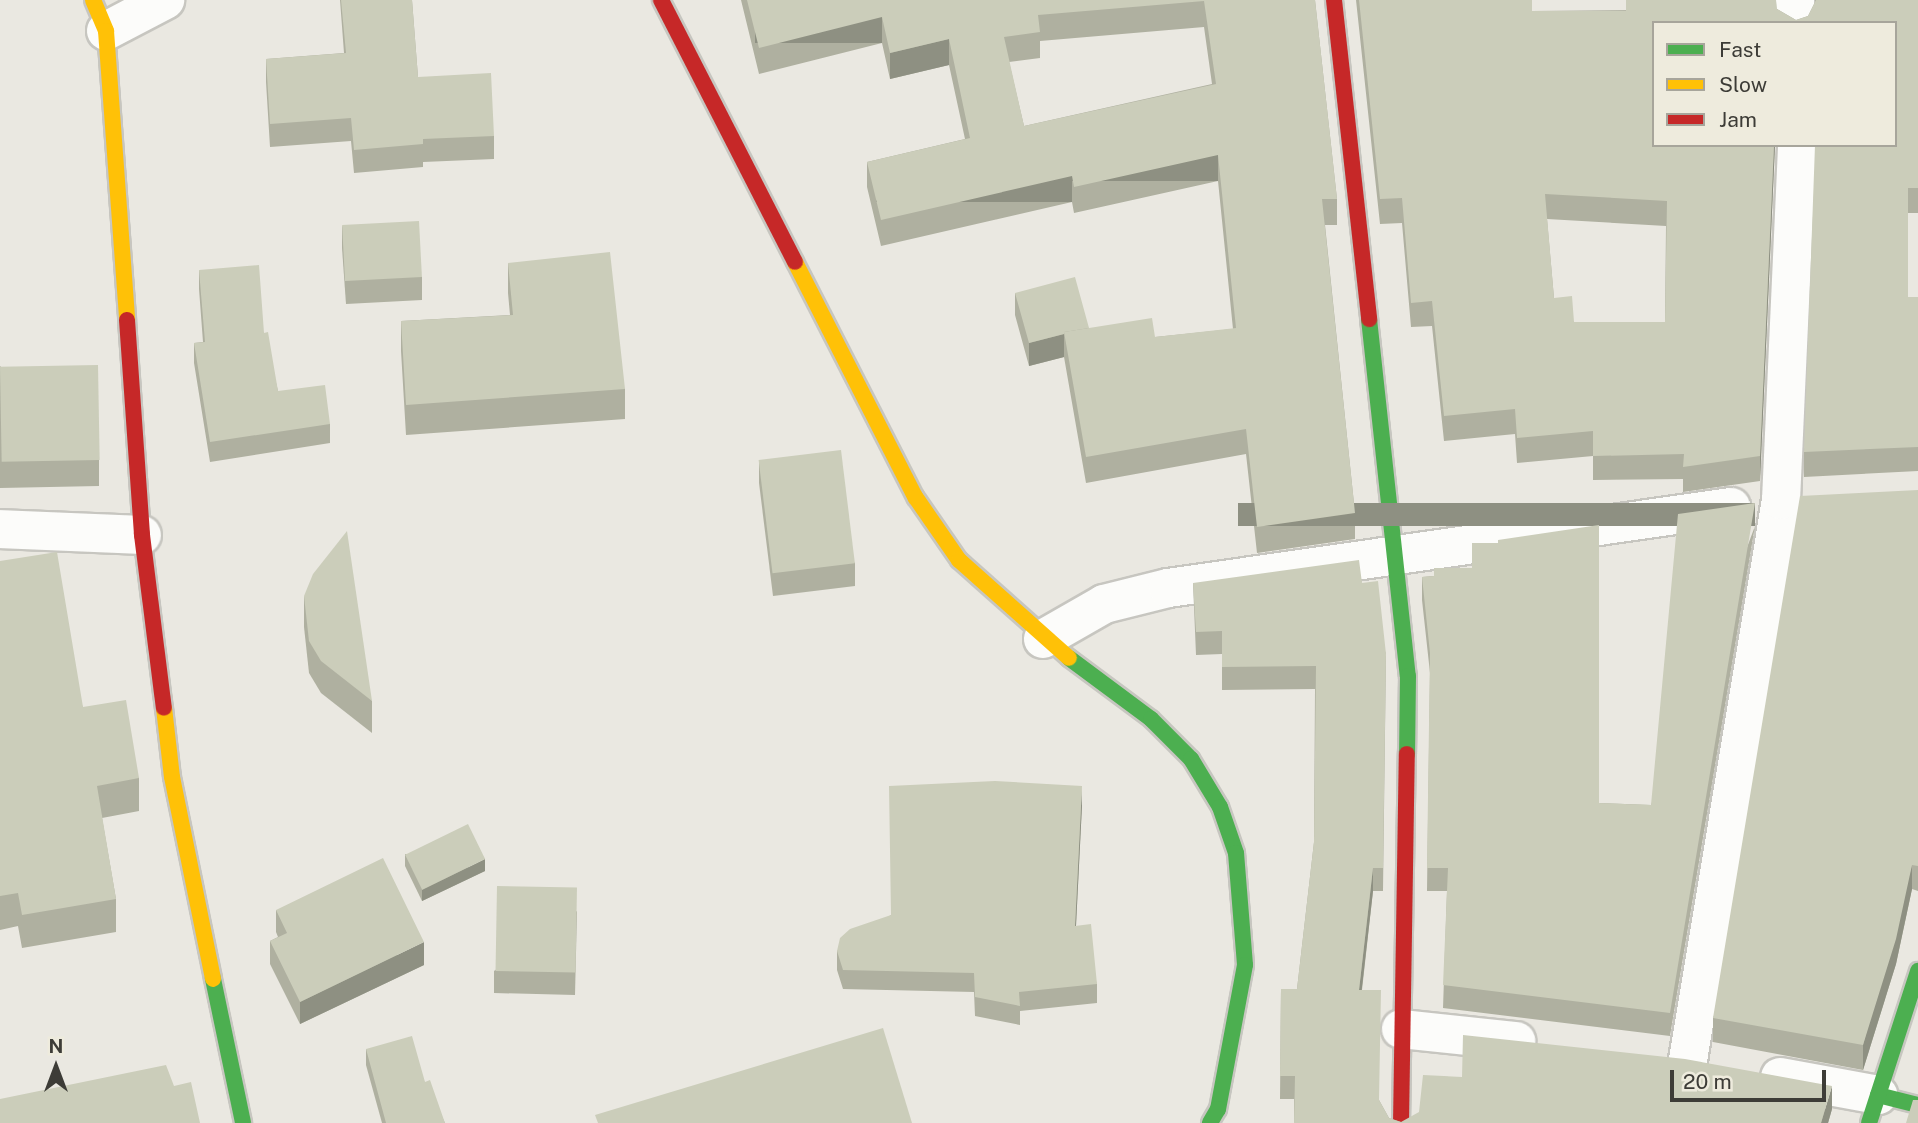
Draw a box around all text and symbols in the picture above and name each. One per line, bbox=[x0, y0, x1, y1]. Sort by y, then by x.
legend bbox=[1652, 21, 1897, 147]
text: Fast bbox=[1719, 37, 1761, 62]
text: Slow bbox=[1719, 72, 1767, 97]
text: Jam bbox=[1719, 107, 1757, 132]
north arrow bbox=[21, 1032, 91, 1102]
text: N bbox=[49, 1035, 63, 1057]
scale bar bbox=[1673, 1056, 1829, 1100]
text: 20 m bbox=[1683, 1069, 1732, 1094]

